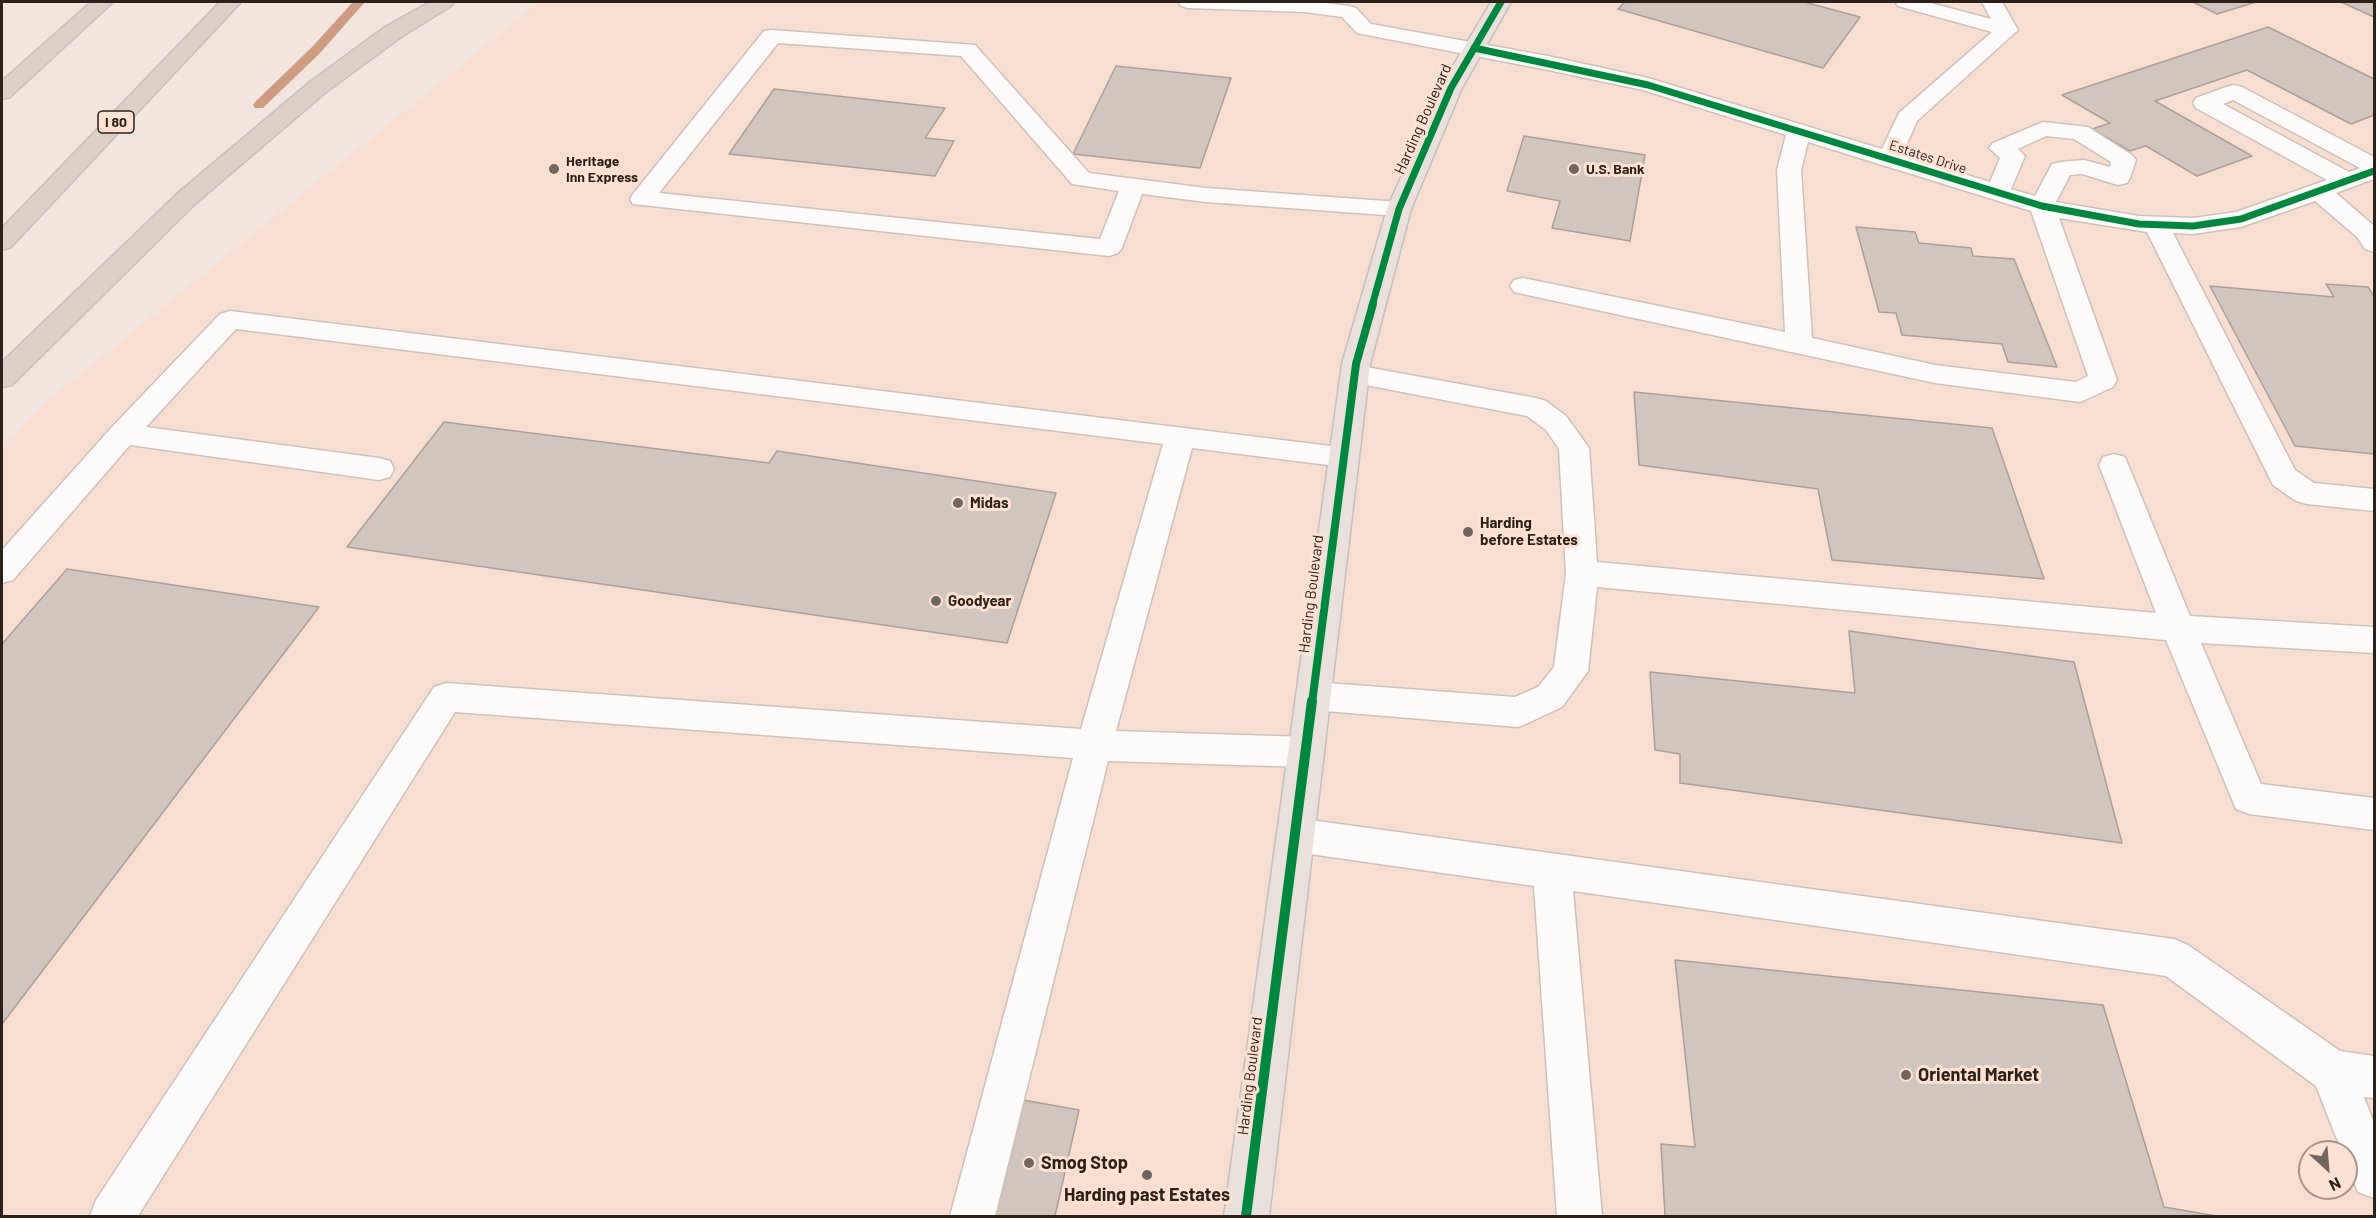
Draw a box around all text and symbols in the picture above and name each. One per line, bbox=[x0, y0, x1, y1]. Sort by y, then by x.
street label: Harding Boulevard bbox=[1391, 61, 1455, 177]
road number: I 80 bbox=[98, 111, 134, 133]
street label: Estates Drive bbox=[1887, 137, 1969, 177]
place label: Heritage Inn Express bbox=[566, 153, 638, 186]
place label: U.S. Bank bbox=[1586, 161, 1644, 177]
marker: Heritage Inn Express bbox=[547, 162, 561, 176]
marker: U.S. Bank bbox=[1567, 162, 1581, 176]
place label: Midas bbox=[970, 494, 1008, 512]
marker: Midas bbox=[951, 496, 965, 510]
place label: Harding before Estates bbox=[1480, 514, 1578, 549]
marker: Harding before Estates bbox=[1461, 525, 1475, 539]
street label: Harding Boulevard bbox=[1295, 534, 1327, 654]
place label: Goodyear bbox=[948, 592, 1011, 610]
marker: Goodyear bbox=[929, 594, 943, 608]
street label: Harding Boulevard bbox=[1234, 1016, 1266, 1136]
place label: Oriental Market bbox=[1918, 1064, 2039, 1086]
marker: Oriental Market bbox=[1899, 1068, 1913, 1082]
north arrow bbox=[2298, 1140, 2358, 1200]
place label: Smog Stop bbox=[1041, 1152, 1128, 1174]
marker: Smog Stop bbox=[1022, 1156, 1036, 1170]
marker: Harding past Estates bbox=[1140, 1168, 1154, 1182]
text: N bbox=[2326, 1174, 2344, 1196]
place label: Harding past Estates bbox=[1064, 1184, 1230, 1206]

